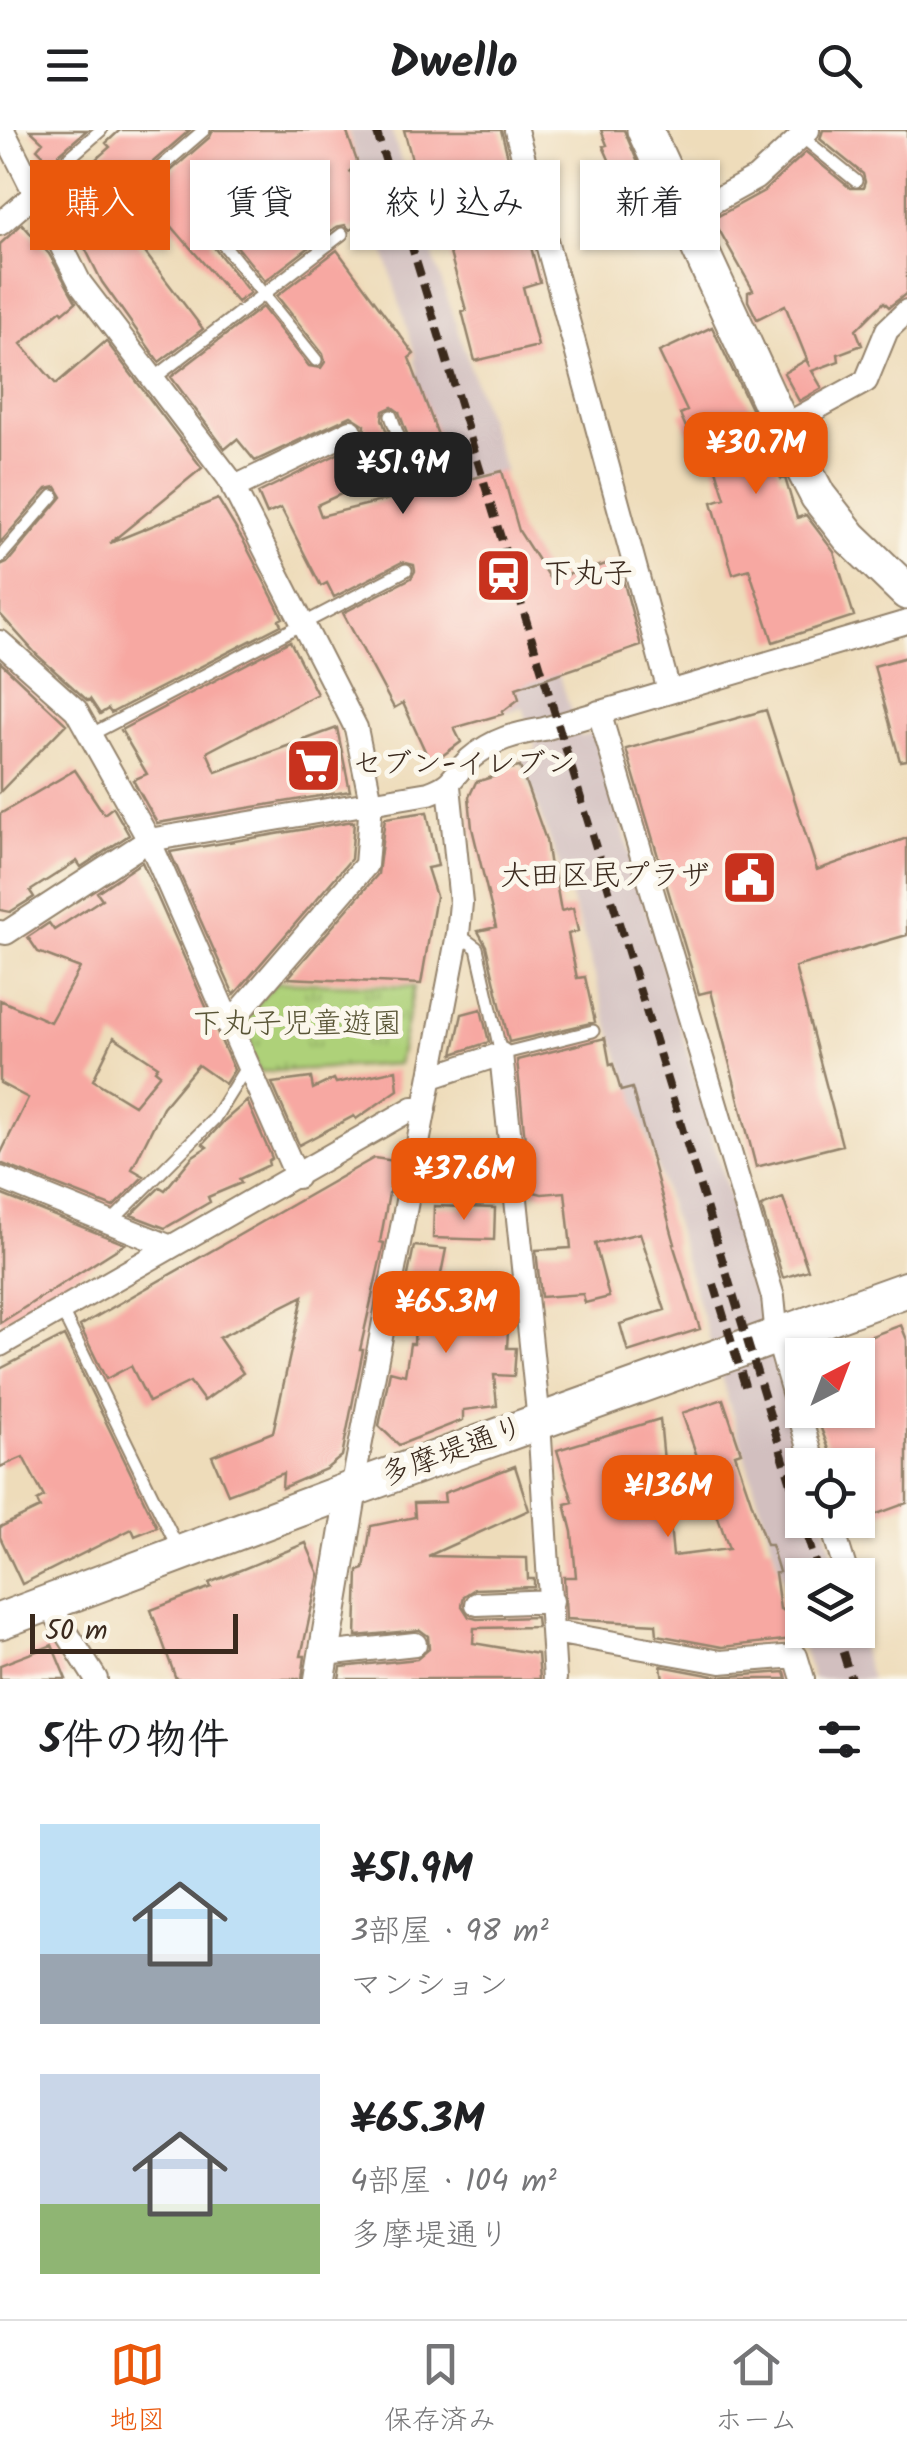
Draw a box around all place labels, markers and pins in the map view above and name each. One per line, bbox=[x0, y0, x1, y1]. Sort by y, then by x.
pin: ¥30.7M bbox=[675, 412, 837, 497]
pin: ¥51.9M bbox=[322, 432, 484, 517]
station icon: 下丸子 bbox=[474, 545, 534, 605]
place label: 下丸子 bbox=[543, 551, 633, 599]
supermarket icon: セブン-イレブン bbox=[283, 735, 343, 795]
place label: セブン-イレブン bbox=[352, 741, 576, 789]
public building icon: 大田区民プラザ bbox=[719, 847, 779, 907]
place label: 大田区民プラザ bbox=[500, 853, 710, 901]
pin: ¥37.6M bbox=[383, 1138, 545, 1223]
pin: ¥65.3M bbox=[365, 1271, 527, 1356]
pin: ¥136M bbox=[598, 1455, 738, 1540]

